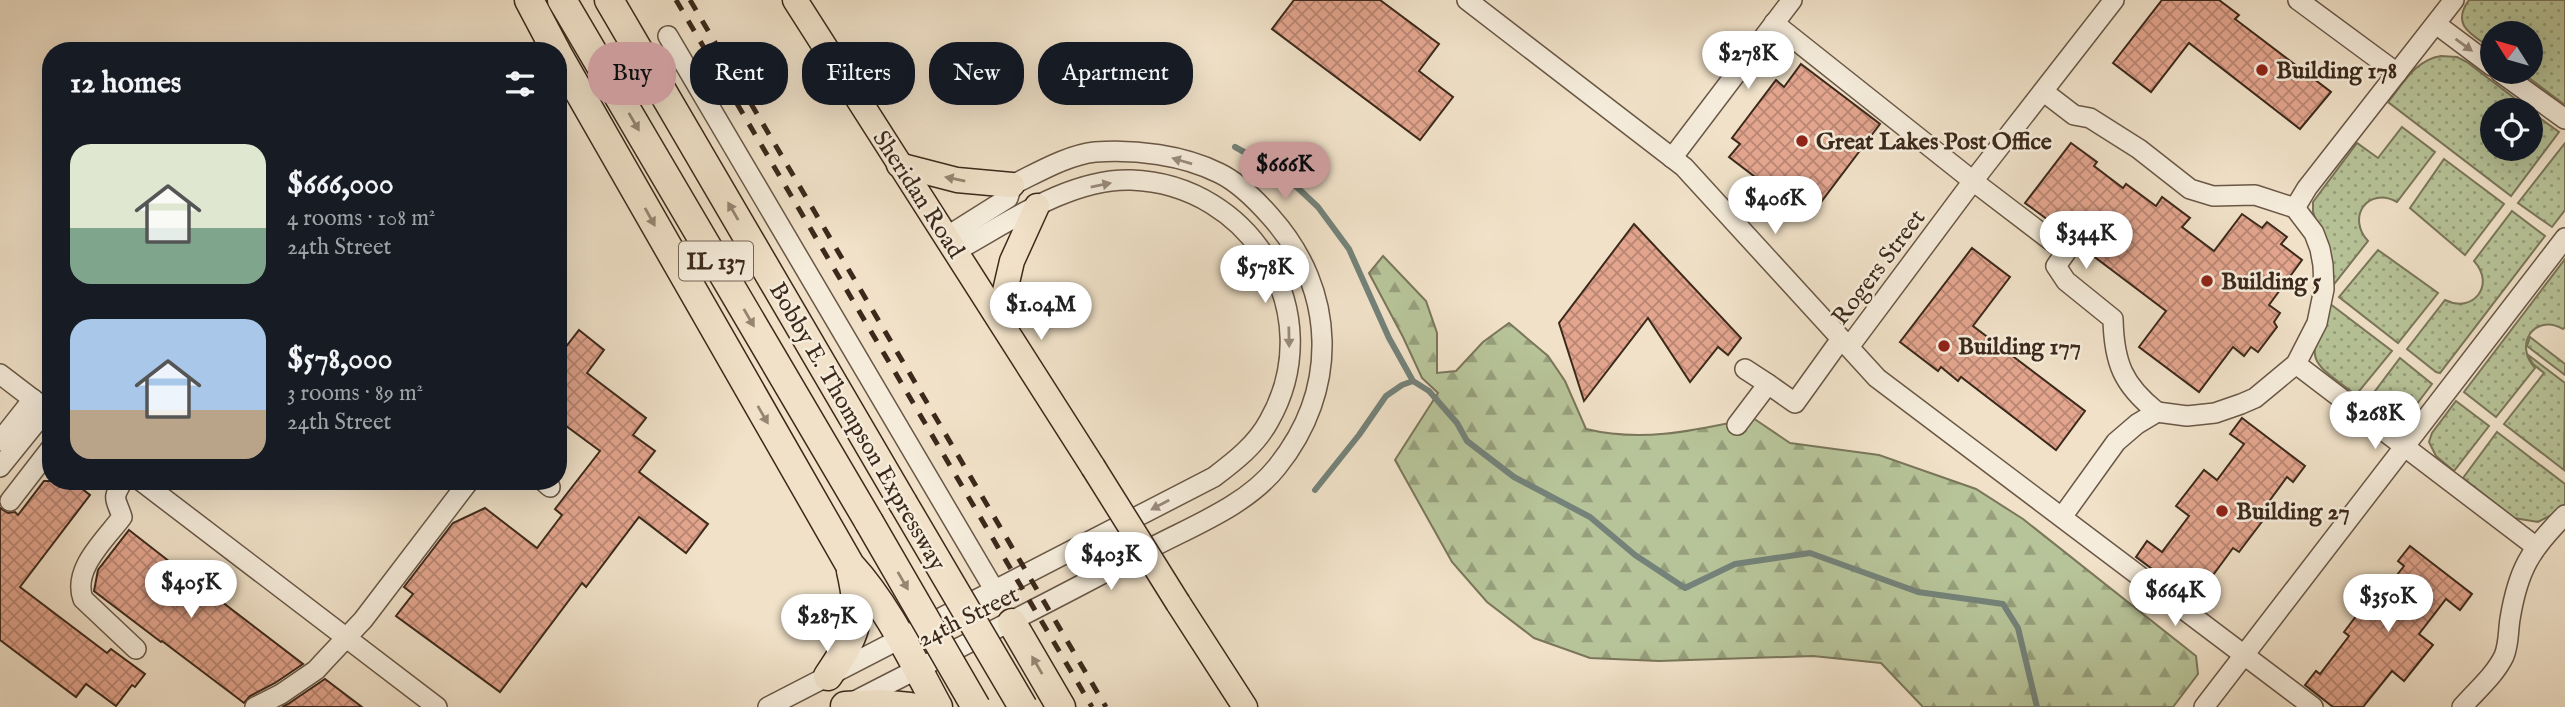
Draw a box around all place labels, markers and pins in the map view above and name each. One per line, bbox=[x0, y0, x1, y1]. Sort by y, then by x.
pin: $278K bbox=[1699, 32, 1797, 91]
place label: Building 178 bbox=[2276, 56, 2397, 87]
marker: Building 178 bbox=[2254, 62, 2270, 78]
place label: Great Lakes Post Office bbox=[1816, 127, 2052, 158]
marker: Great Lakes Post Office bbox=[1794, 133, 1810, 149]
pin: $666K bbox=[1236, 142, 1334, 202]
pin: $406K bbox=[1726, 176, 1824, 236]
pin: $344K bbox=[2037, 212, 2135, 271]
pin: $578K bbox=[1216, 246, 1314, 305]
place label: Building 5 bbox=[2221, 267, 2321, 298]
marker: Building 5 bbox=[2199, 273, 2215, 289]
pin: $1.04M bbox=[984, 282, 1098, 342]
place label: Building 177 bbox=[1958, 332, 2081, 363]
marker: Building 177 bbox=[1936, 338, 1952, 354]
pin: $268K bbox=[2326, 392, 2424, 451]
place label: Building 27 bbox=[2236, 497, 2350, 528]
marker: Building 27 bbox=[2214, 503, 2230, 519]
pin: $403K bbox=[1062, 532, 1160, 592]
pin: $405K bbox=[142, 560, 240, 620]
pin: $664K bbox=[2126, 568, 2224, 628]
pin: $350K bbox=[2339, 574, 2437, 634]
pin: $287K bbox=[778, 594, 876, 654]

